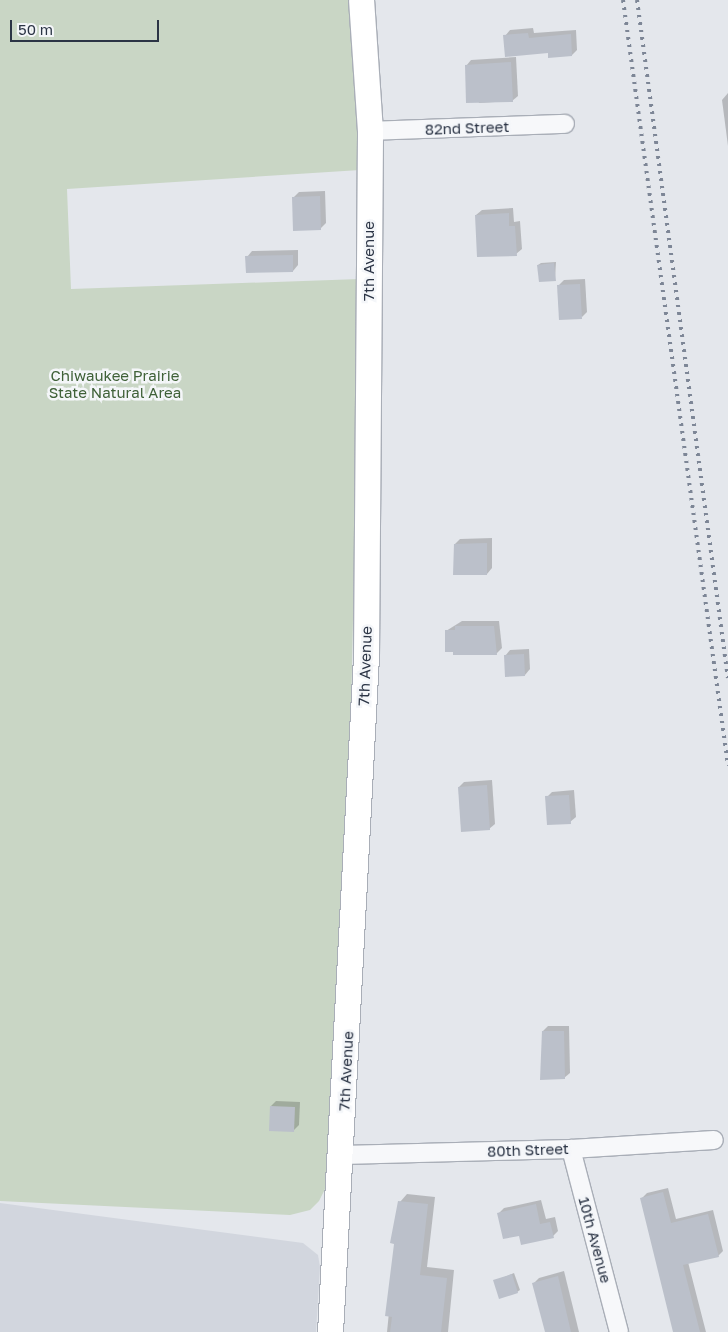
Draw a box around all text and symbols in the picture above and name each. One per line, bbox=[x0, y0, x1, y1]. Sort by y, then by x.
scale bar bbox=[12, 10, 161, 42]
text: 50 m bbox=[18, 20, 53, 38]
street label: 82nd Street bbox=[424, 118, 510, 138]
street label: 7th Avenue bbox=[360, 221, 378, 301]
park label: Chiwaukee Prairie State Natural Area bbox=[49, 366, 181, 401]
street label: 7th Avenue bbox=[355, 626, 375, 706]
street label: 7th Avenue bbox=[335, 1031, 357, 1111]
street label: 80th Street bbox=[487, 1140, 569, 1160]
street label: 10th Avenue bbox=[575, 1195, 615, 1285]

